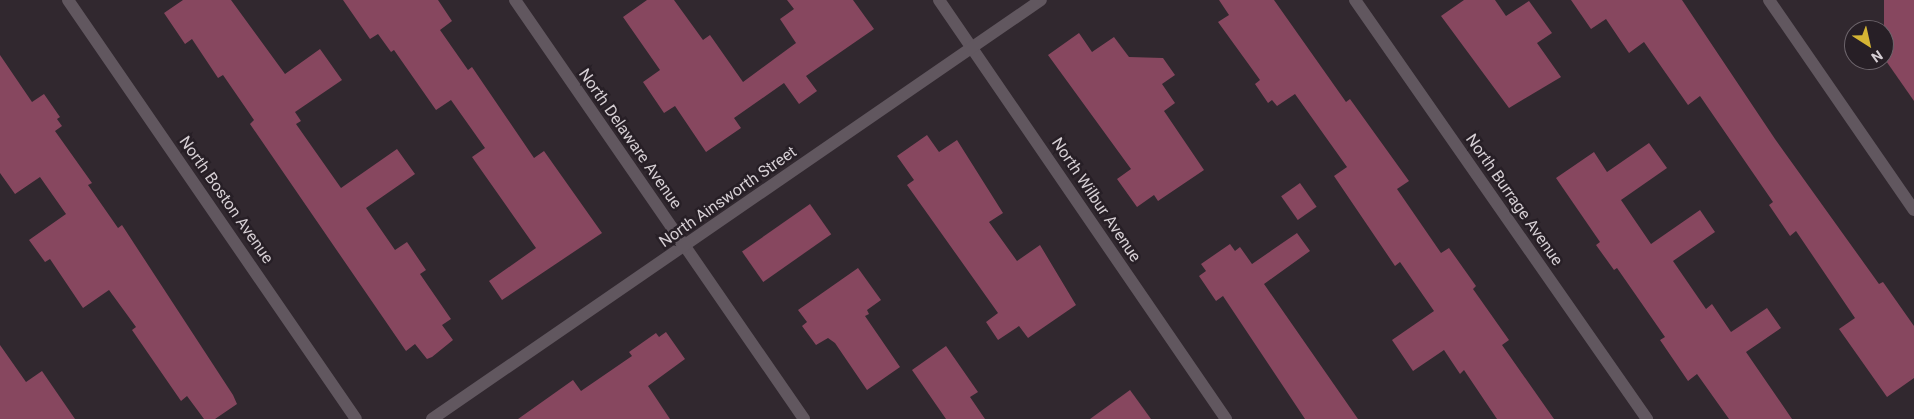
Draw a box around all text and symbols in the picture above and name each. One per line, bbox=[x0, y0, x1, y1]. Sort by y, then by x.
north arrow bbox=[1844, 20, 1894, 70]
text: N bbox=[1868, 47, 1886, 66]
street label: North Delaware Avenue bbox=[574, 65, 686, 213]
street label: North Burrage Avenue bbox=[1461, 131, 1567, 269]
street label: North Boston Avenue bbox=[175, 133, 277, 267]
street label: North Wilbur Avenue bbox=[1047, 134, 1145, 266]
street label: North Ainsworth Street bbox=[656, 142, 800, 252]

